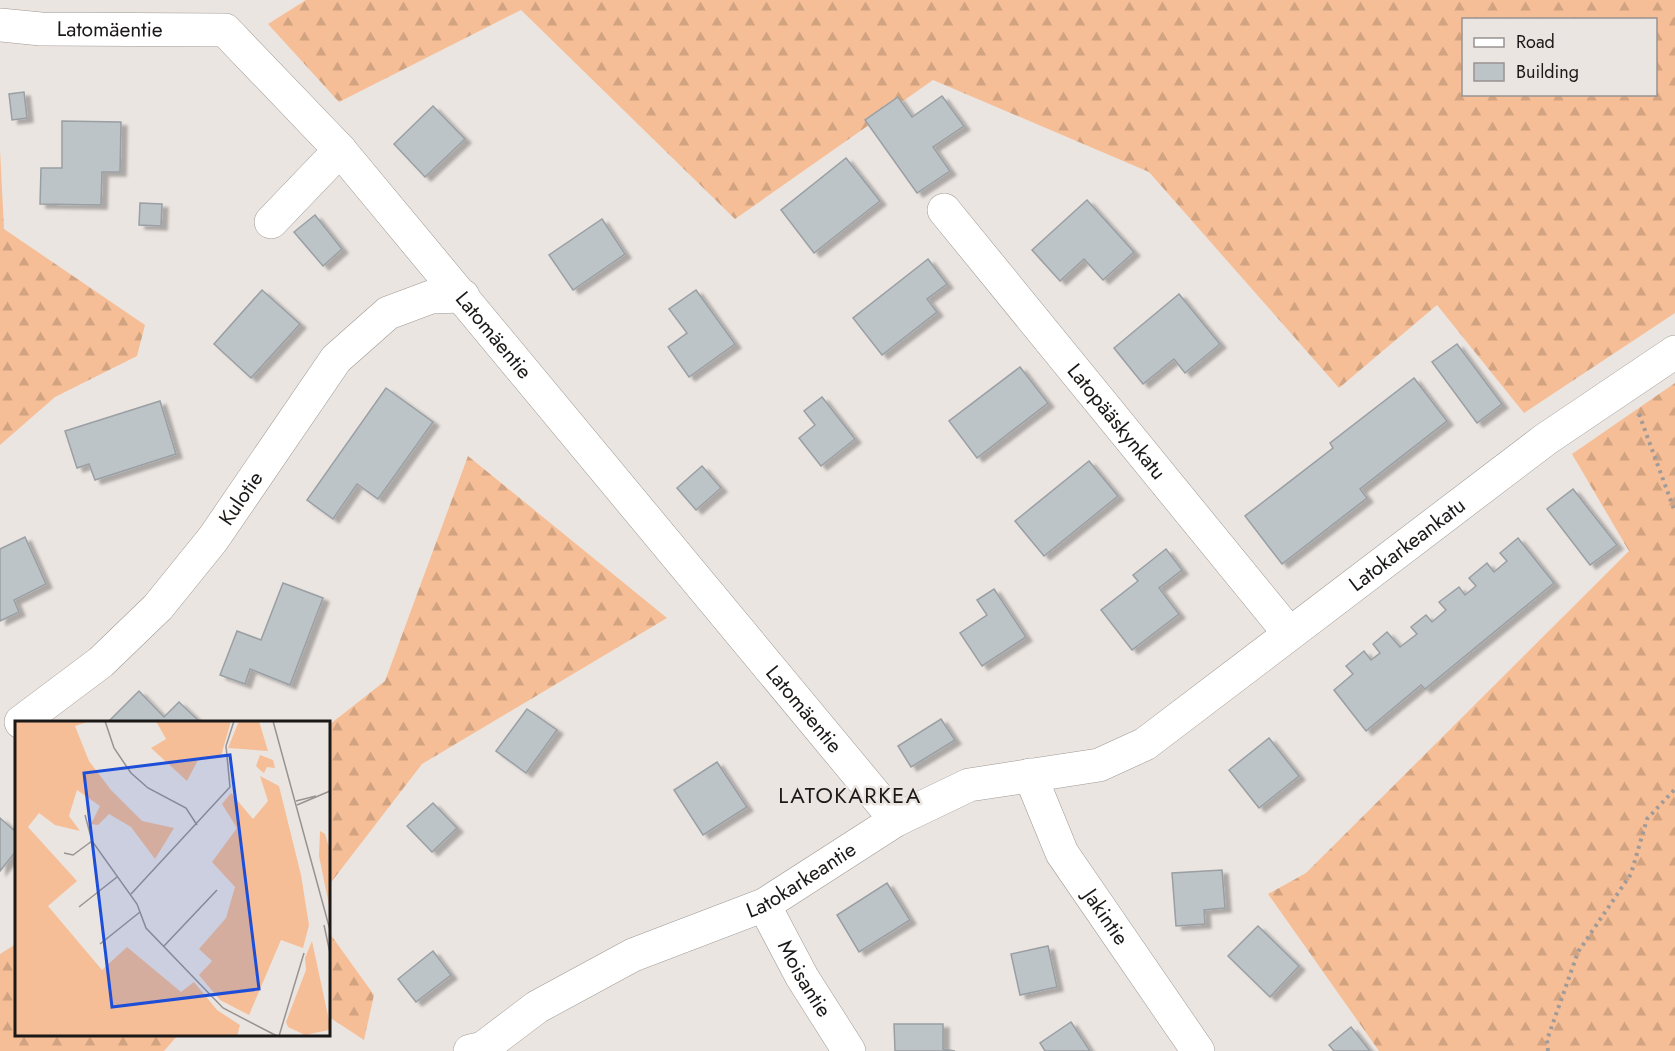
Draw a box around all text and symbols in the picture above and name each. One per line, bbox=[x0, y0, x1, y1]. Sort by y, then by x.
street label: Latomäentie bbox=[57, 14, 163, 45]
legend bbox=[1462, 18, 1657, 96]
text: Road bbox=[1516, 29, 1555, 55]
text: Building bbox=[1516, 59, 1579, 85]
street label: Latomäentie bbox=[448, 285, 539, 386]
street label: Latopääskynkatu bbox=[1060, 357, 1173, 486]
street label: Kulotie bbox=[212, 465, 270, 531]
street label: Latokarkeankatu bbox=[1343, 491, 1472, 599]
street label: Latomäentie bbox=[759, 659, 849, 760]
inset map bbox=[15, 721, 330, 1036]
district label: LATOKARKEA bbox=[778, 779, 922, 811]
street label: Latokarkeantie bbox=[742, 834, 862, 925]
street label: Jakintie bbox=[1074, 880, 1136, 951]
street label: Moisantie bbox=[770, 935, 839, 1023]

